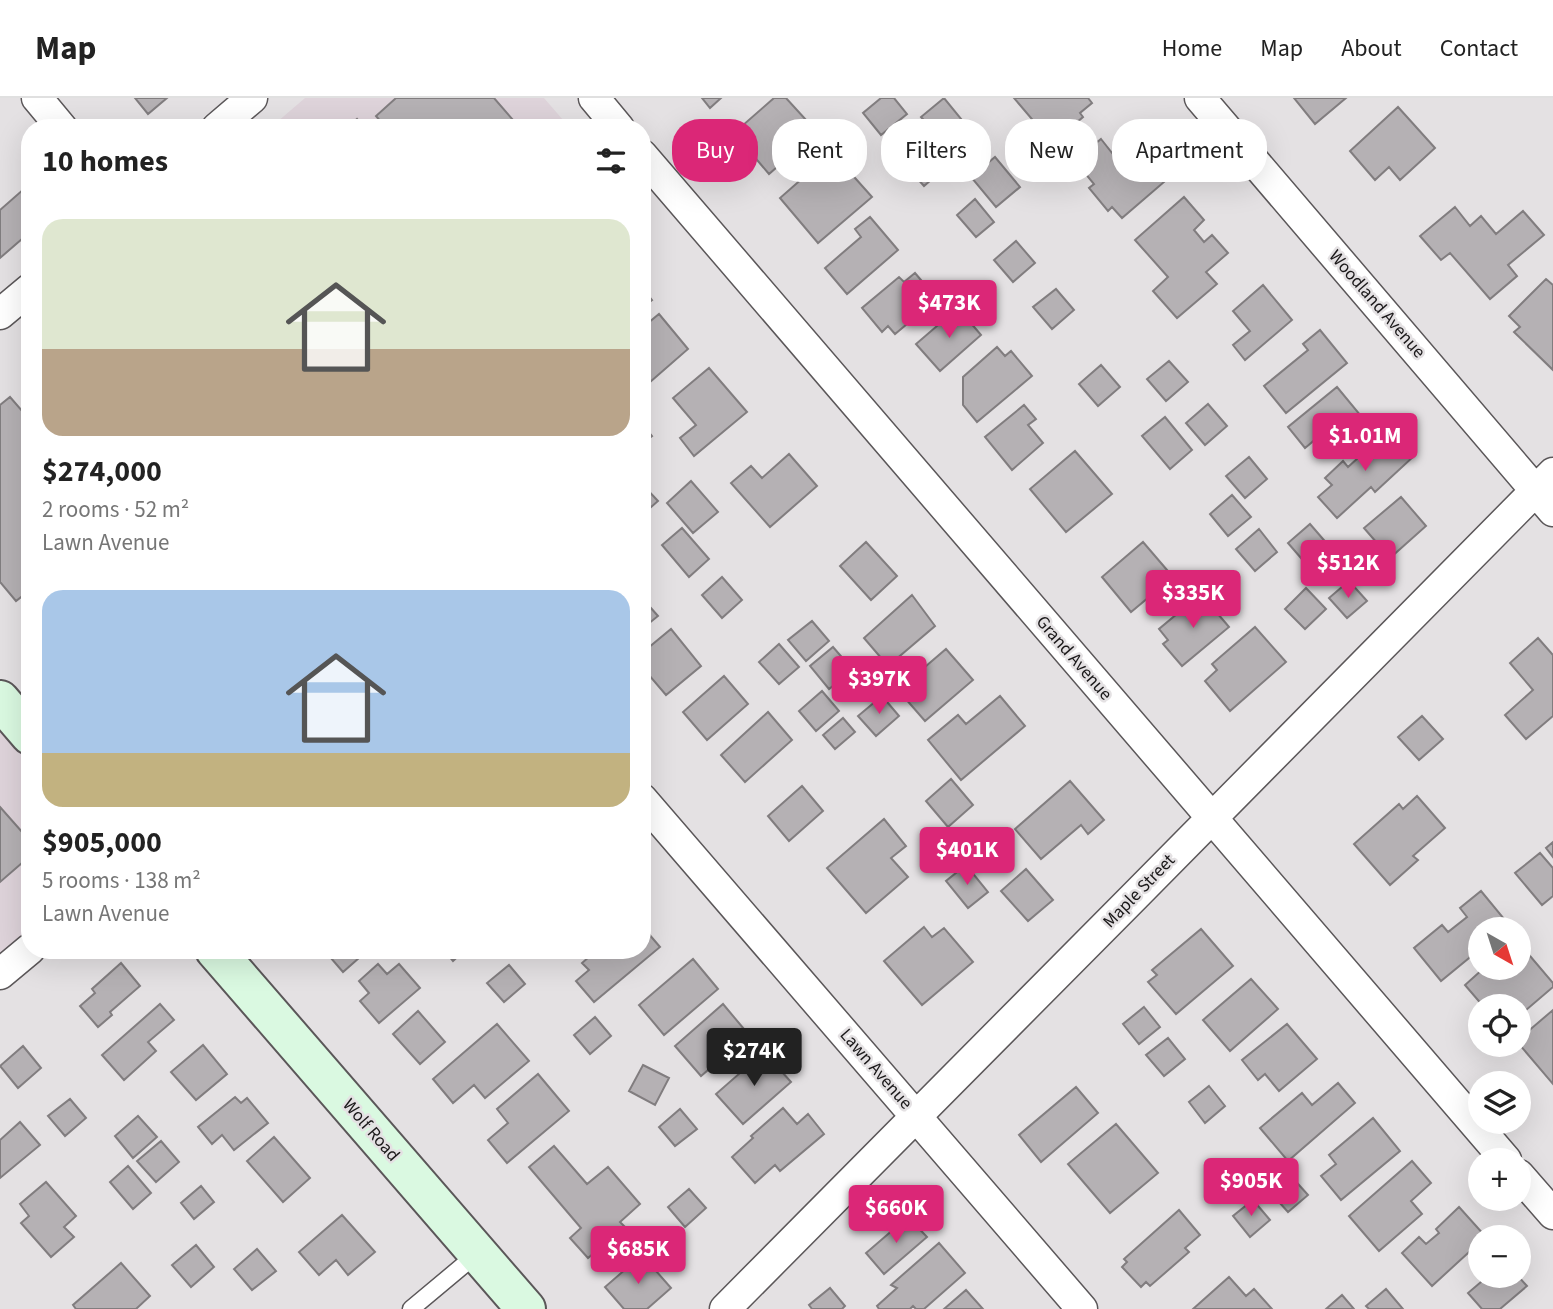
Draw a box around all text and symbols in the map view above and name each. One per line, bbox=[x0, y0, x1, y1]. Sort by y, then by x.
text: Map bbox=[35, 25, 96, 72]
text: Home bbox=[1162, 31, 1222, 66]
text: Map bbox=[1260, 31, 1303, 66]
text: About bbox=[1341, 31, 1402, 66]
text: Contact bbox=[1440, 31, 1518, 66]
chip: Buy bbox=[672, 119, 758, 182]
chip: Rent bbox=[772, 119, 867, 182]
chip: Filters bbox=[881, 119, 991, 182]
chip: New bbox=[1005, 119, 1098, 182]
chip: Apartment bbox=[1112, 119, 1267, 182]
text: 10 homes bbox=[42, 140, 168, 183]
icon: filters bbox=[592, 142, 630, 180]
street label: Woodland Avenue bbox=[1323, 244, 1431, 364]
icon: home bbox=[273, 264, 399, 390]
pin: $473K bbox=[900, 280, 998, 340]
text: $473K bbox=[918, 286, 980, 319]
pin: $1.01M bbox=[1308, 414, 1422, 473]
text: $1.01M bbox=[1328, 419, 1402, 452]
text: $274,000 bbox=[42, 450, 162, 493]
text: 2 rooms · 52 m² bbox=[42, 493, 189, 526]
text: Lawn Avenue bbox=[42, 526, 169, 559]
pin: $512K bbox=[1299, 540, 1397, 600]
text: $512K bbox=[1317, 546, 1379, 579]
pin: $335K bbox=[1144, 570, 1242, 630]
text: $335K bbox=[1162, 576, 1224, 609]
street label: Grand Avenue bbox=[1030, 610, 1118, 706]
icon: home bbox=[273, 635, 399, 761]
pin: $397K bbox=[830, 656, 928, 716]
text: $397K bbox=[848, 662, 910, 695]
text: $905,000 bbox=[42, 821, 162, 864]
pin: $401K bbox=[918, 828, 1016, 887]
text: $401K bbox=[936, 833, 998, 866]
street label: Maple Street bbox=[1097, 848, 1181, 934]
text: 5 rooms · 138 m² bbox=[42, 864, 201, 897]
text: Lawn Avenue bbox=[42, 897, 169, 930]
north arrow bbox=[1468, 917, 1531, 980]
map controls bbox=[1468, 917, 1531, 1288]
button: locate bbox=[1468, 994, 1531, 1057]
street label: Lawn Avenue bbox=[834, 1023, 918, 1115]
pin: $274K bbox=[705, 1028, 803, 1088]
text: $274K bbox=[723, 1034, 785, 1067]
button: layers bbox=[1468, 1071, 1531, 1134]
street label: Wolf Road bbox=[337, 1093, 405, 1167]
button: + bbox=[1468, 1148, 1531, 1211]
pin: $905K bbox=[1202, 1158, 1300, 1218]
text: $905K bbox=[1220, 1164, 1282, 1197]
pin: $660K bbox=[847, 1186, 945, 1245]
text: $660K bbox=[865, 1191, 927, 1224]
button: − bbox=[1468, 1225, 1531, 1288]
pin: $685K bbox=[589, 1226, 687, 1286]
text: $685K bbox=[607, 1232, 669, 1265]

